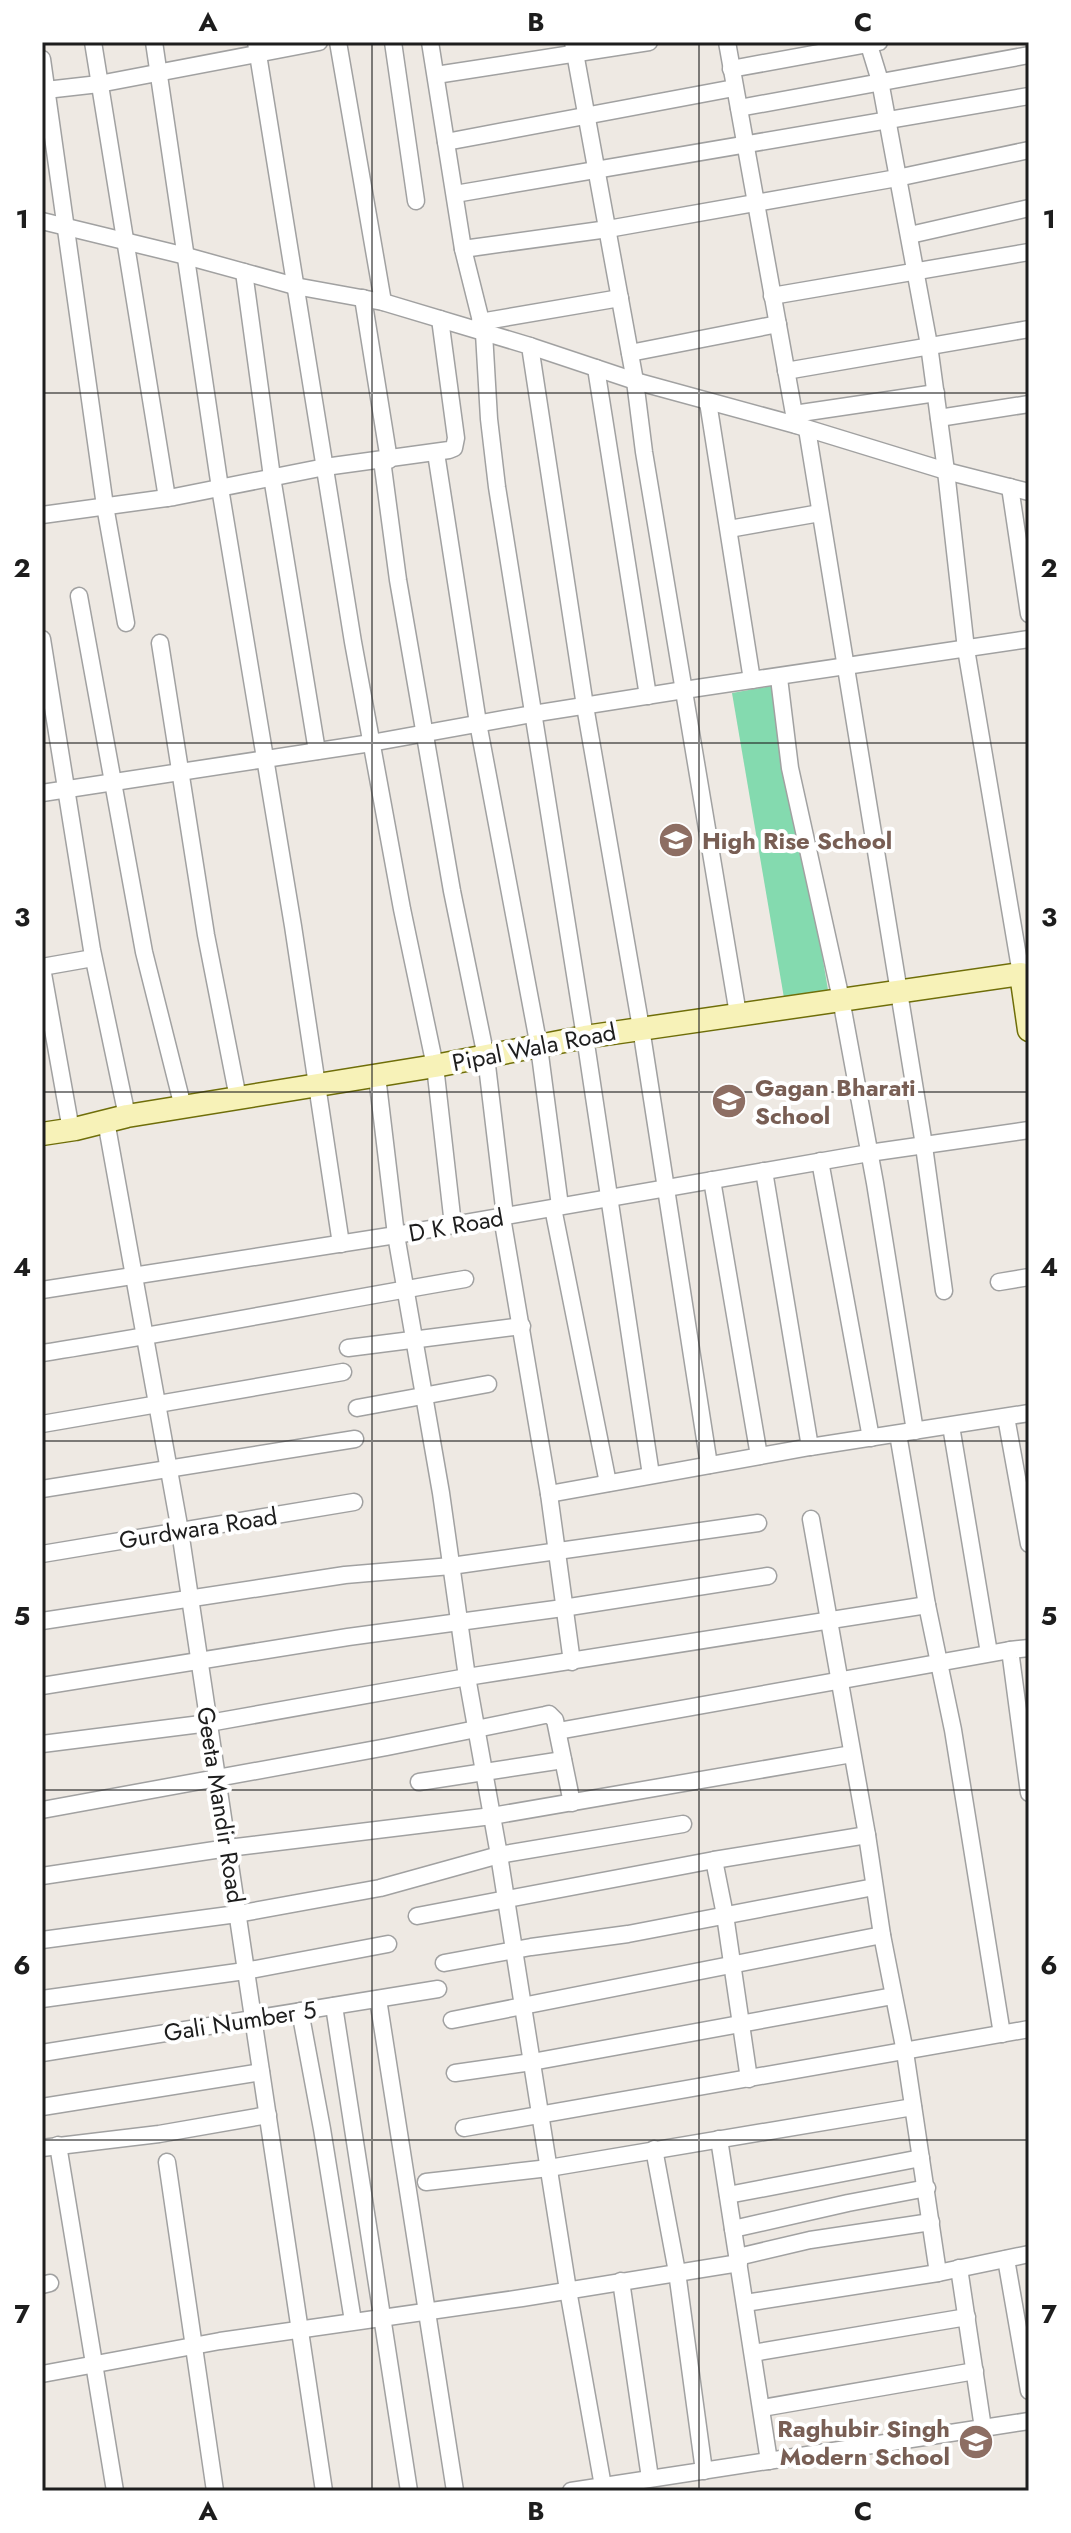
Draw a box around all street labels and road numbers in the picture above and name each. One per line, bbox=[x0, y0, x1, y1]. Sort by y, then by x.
street label: Pipal Wala Road bbox=[449, 1014, 619, 1080]
street label: D K Road bbox=[406, 1199, 506, 1251]
street label: Gurdwara Road bbox=[116, 1498, 280, 1558]
street label: Geeta Mandir Road bbox=[188, 1704, 254, 1906]
street label: Gali Number 5 bbox=[161, 1992, 319, 2050]

